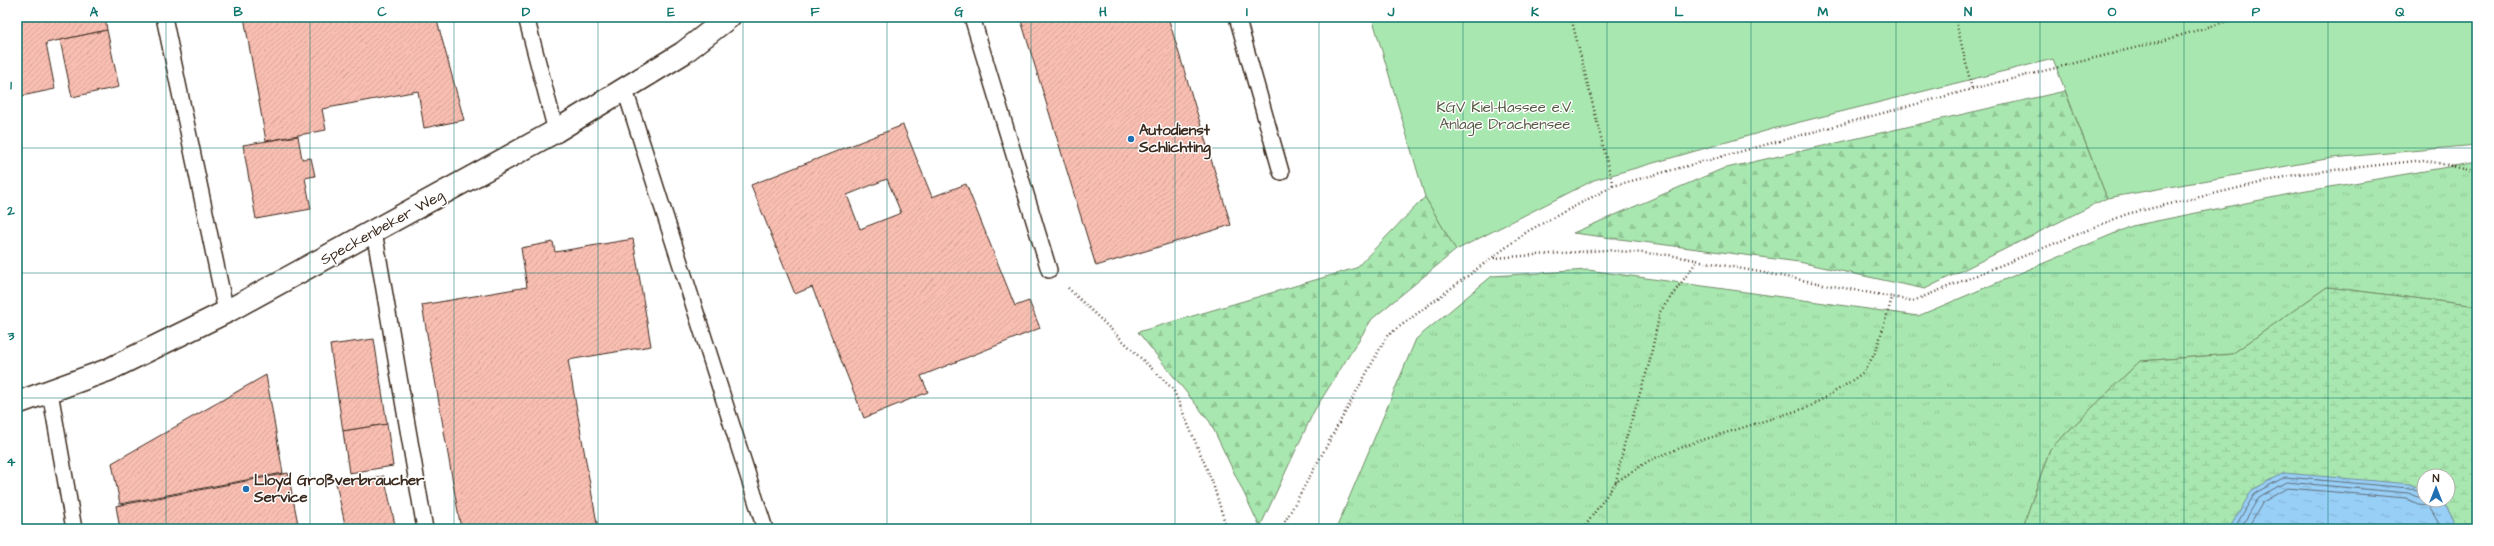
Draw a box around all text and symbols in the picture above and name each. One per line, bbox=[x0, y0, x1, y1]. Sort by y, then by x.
text: A bbox=[90, 3, 99, 21]
text: B bbox=[233, 3, 243, 21]
text: C bbox=[377, 3, 387, 21]
text: D bbox=[522, 3, 531, 21]
text: E bbox=[667, 3, 675, 21]
text: F bbox=[810, 3, 820, 21]
text: G bbox=[954, 3, 964, 21]
text: H bbox=[1099, 3, 1107, 21]
text: I bbox=[1246, 3, 1248, 21]
text: J bbox=[1387, 3, 1395, 21]
text: K bbox=[1531, 3, 1539, 21]
text: L bbox=[1674, 3, 1684, 21]
text: M bbox=[1818, 3, 1829, 21]
text: N bbox=[1964, 3, 1972, 21]
text: O bbox=[2108, 3, 2117, 21]
text: P bbox=[2252, 3, 2261, 21]
text: Q bbox=[2395, 3, 2405, 21]
text: 1 bbox=[10, 76, 12, 94]
park label: KGV Kiel-Hassee e.V. Anlage Drachensee bbox=[1436, 97, 1574, 136]
place label: Autodienst Schlichting bbox=[1138, 120, 1211, 160]
marker: Autodienst Schlichting bbox=[1126, 134, 1136, 144]
street label: Speckenbeker Weg bbox=[317, 185, 449, 271]
text: 2 bbox=[6, 202, 15, 220]
text: 3 bbox=[7, 327, 15, 345]
text: 4 bbox=[7, 453, 16, 471]
north arrow bbox=[2416, 468, 2456, 508]
place label: Lloyd Großverbraucher Service bbox=[253, 470, 425, 508]
text: N bbox=[2433, 471, 2440, 486]
marker: Lloyd Großverbraucher Service bbox=[241, 484, 251, 494]

